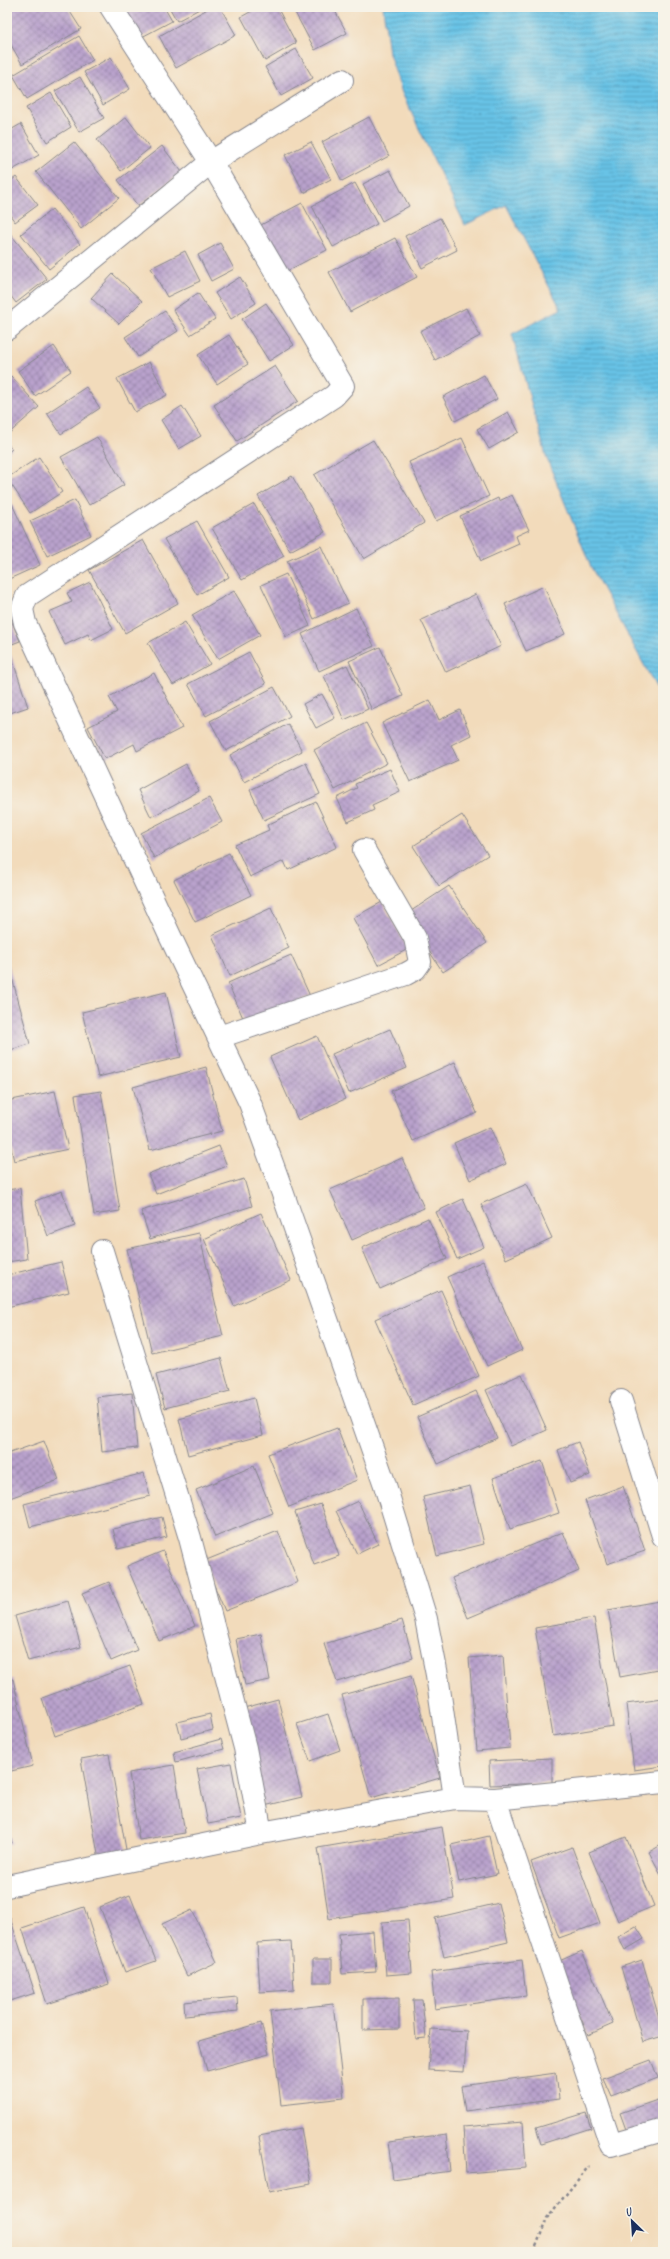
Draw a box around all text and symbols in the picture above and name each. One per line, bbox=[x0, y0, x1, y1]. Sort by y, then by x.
north arrow bbox=[612, 2201, 652, 2241]
text: U bbox=[622, 2203, 636, 2219]

